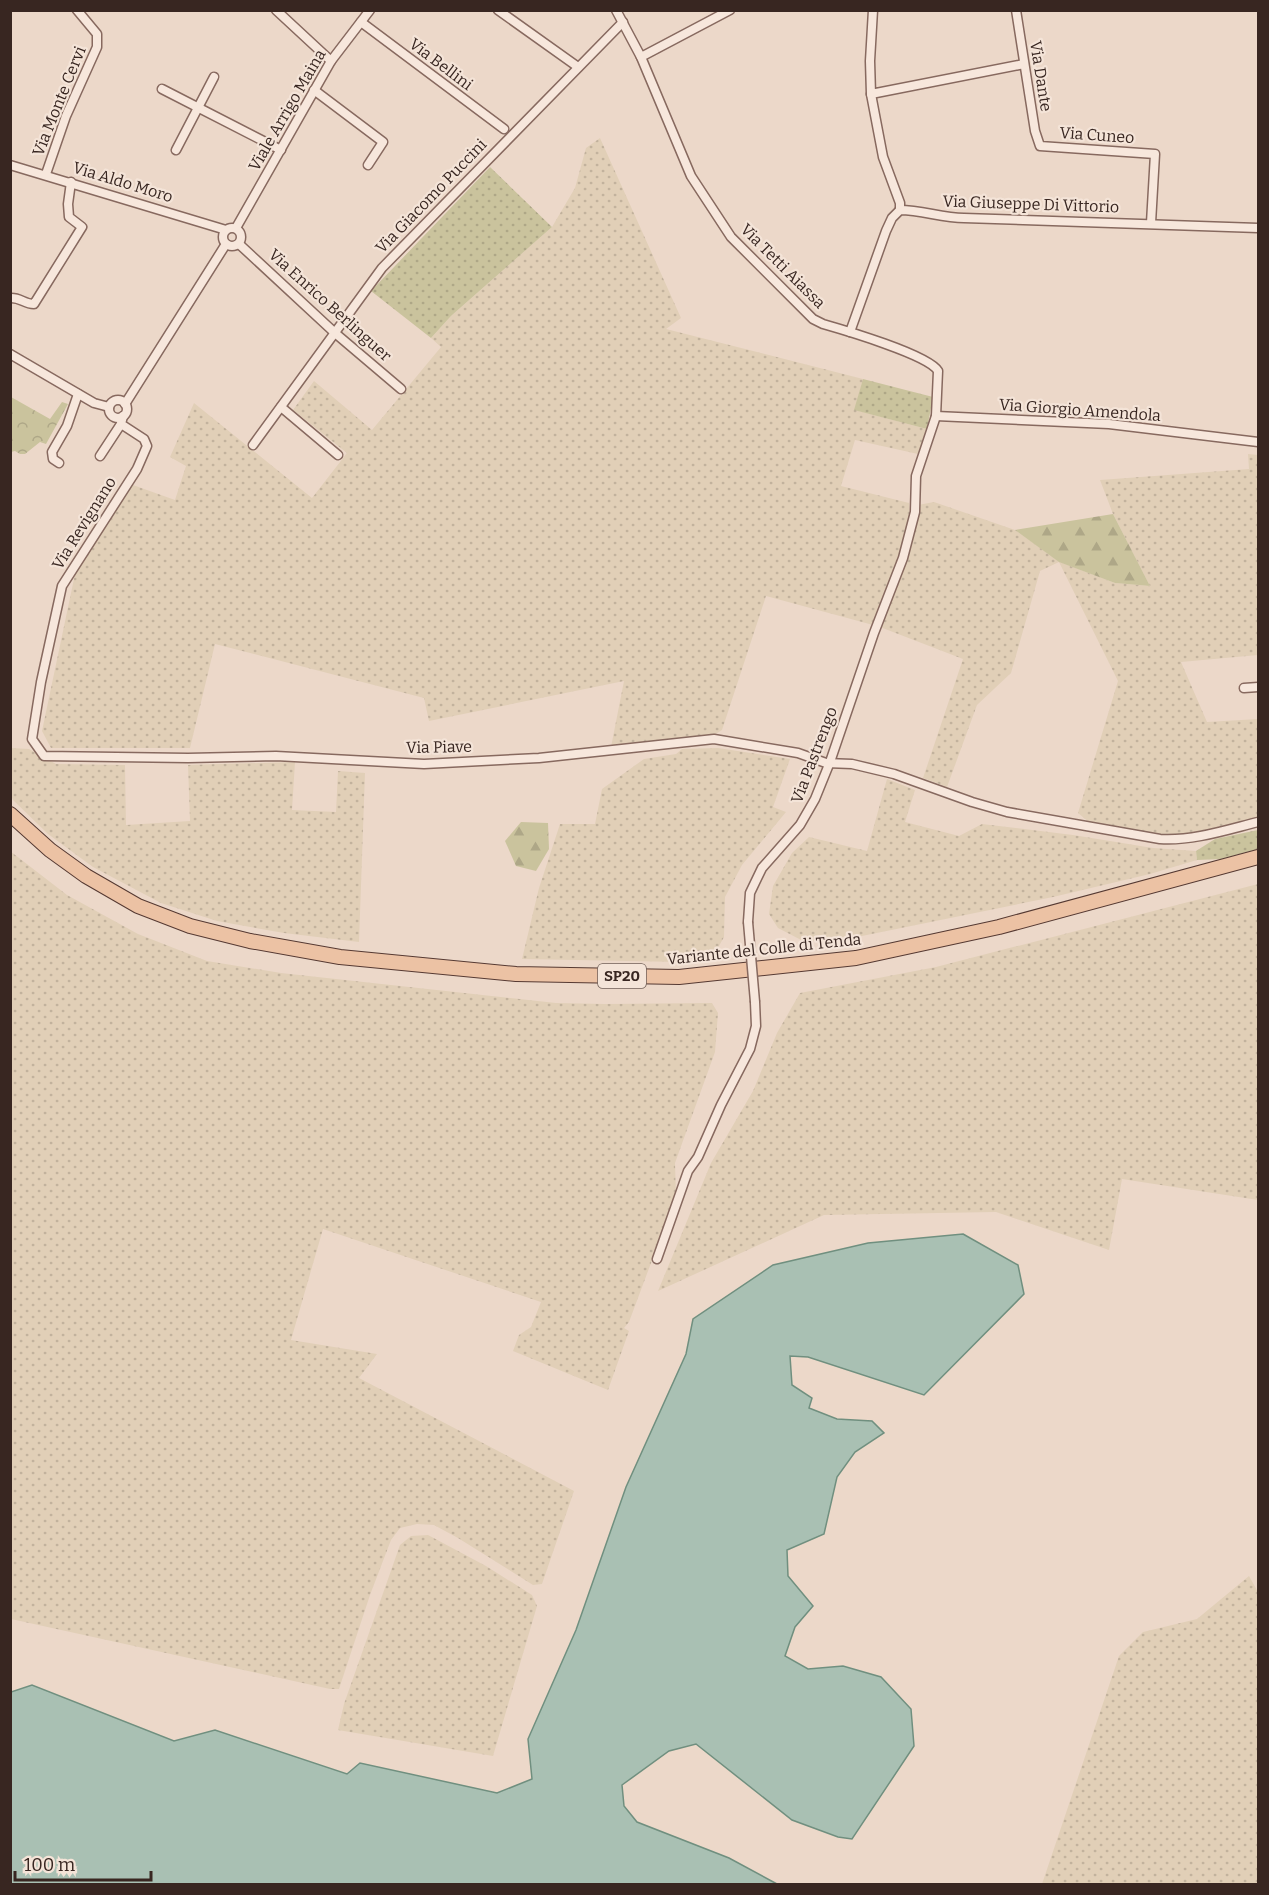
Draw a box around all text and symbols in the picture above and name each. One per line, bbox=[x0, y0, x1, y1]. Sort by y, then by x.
street label: Via Bellini bbox=[405, 34, 477, 94]
street label: Via Dante bbox=[1026, 39, 1056, 113]
street label: Via Monte Cervi bbox=[28, 43, 90, 159]
street label: Viale Arrigo Maina bbox=[244, 46, 330, 174]
street label: Via Cuneo bbox=[1059, 123, 1135, 147]
street label: Via Giacomo Puccini bbox=[372, 135, 491, 257]
street label: Via Aldo Moro bbox=[71, 158, 175, 206]
street label: Via Giuseppe Di Vittorio bbox=[942, 191, 1120, 217]
street label: Via Tetti Aiassa bbox=[737, 220, 830, 313]
street label: Via Enrico Berlinguer bbox=[265, 245, 395, 365]
street label: Via Giorgio Amendola bbox=[998, 395, 1162, 425]
street label: Via Revignano bbox=[48, 473, 120, 573]
street label: Via Pastrengo bbox=[787, 704, 841, 806]
street label: Via Piave bbox=[406, 737, 472, 757]
street label: Variante del Colle di Tenda bbox=[666, 929, 862, 969]
road number: SP20 bbox=[598, 964, 646, 988]
scale bar bbox=[15, 1844, 152, 1882]
text: 100 m bbox=[24, 1854, 75, 1876]

